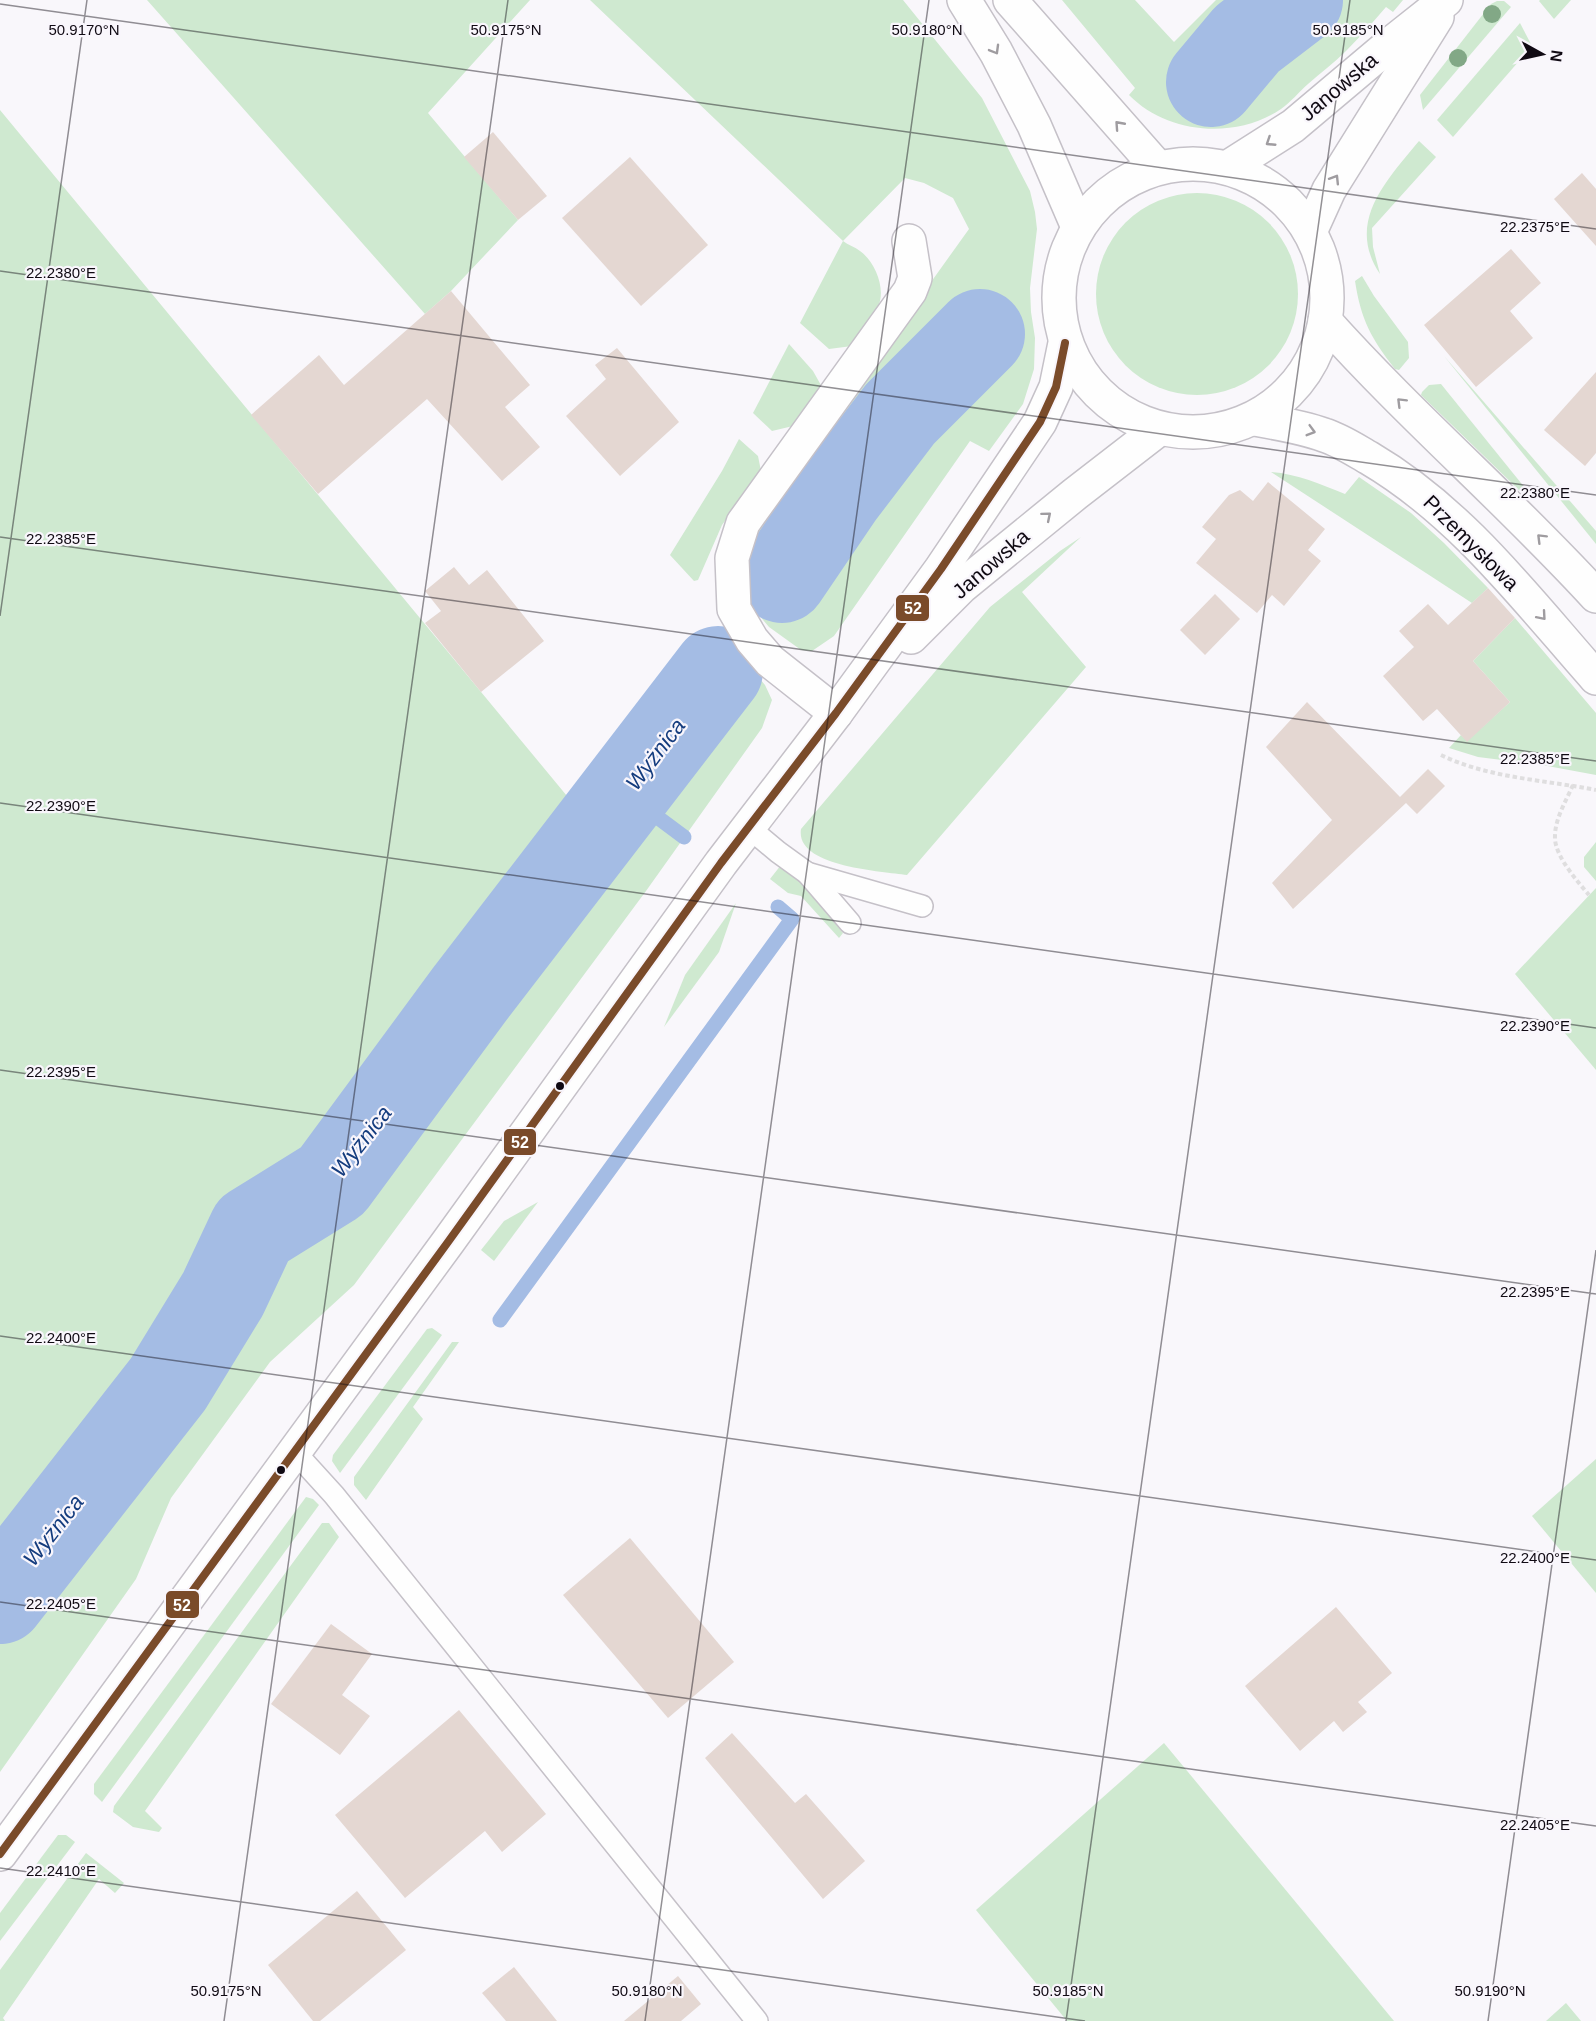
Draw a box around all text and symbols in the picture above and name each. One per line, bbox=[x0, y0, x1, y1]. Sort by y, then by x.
text: 50.9170°N bbox=[48, 21, 120, 38]
text: 50.9175°N bbox=[470, 21, 542, 38]
text: 50.9180°N bbox=[891, 21, 963, 38]
text: 50.9185°N bbox=[1312, 21, 1384, 38]
north arrow bbox=[1512, 24, 1572, 84]
one-way arrow bbox=[987, 44, 999, 54]
street label: Janowska bbox=[1296, 48, 1382, 125]
text: N bbox=[1547, 49, 1566, 63]
one-way arrow bbox=[1115, 121, 1126, 131]
one-way arrow bbox=[1265, 134, 1276, 145]
one-way arrow bbox=[1328, 175, 1339, 186]
text: 22.2375°E bbox=[1500, 218, 1570, 235]
text: 22.2380°E bbox=[26, 264, 96, 281]
one-way arrow bbox=[1398, 399, 1409, 410]
one-way arrow bbox=[1305, 424, 1316, 436]
text: 22.2380°E bbox=[1500, 484, 1570, 501]
street label: Przemysłowa bbox=[1419, 490, 1524, 595]
one-way arrow bbox=[1040, 512, 1051, 523]
street label: Janowska bbox=[948, 524, 1034, 603]
text: 22.2385°E bbox=[26, 530, 96, 547]
one-way arrow bbox=[1538, 535, 1549, 546]
line badge: 52 bbox=[895, 594, 930, 622]
text: 52 bbox=[904, 600, 922, 617]
one-way arrow bbox=[1534, 609, 1545, 620]
water label: Wyżnica bbox=[620, 714, 690, 795]
text: 22.2385°E bbox=[1500, 750, 1570, 767]
text: 22.2390°E bbox=[26, 797, 96, 814]
text: 22.2390°E bbox=[1500, 1017, 1570, 1034]
text: 22.2395°E bbox=[26, 1063, 96, 1080]
unlabelled marker bbox=[554, 1080, 566, 1092]
water label: Wyżnica bbox=[326, 1101, 397, 1182]
line badge: 52 bbox=[503, 1128, 537, 1156]
text: 52 bbox=[511, 1134, 529, 1151]
text: 22.2395°E bbox=[1500, 1283, 1570, 1300]
text: 22.2400°E bbox=[26, 1329, 96, 1346]
unlabelled marker bbox=[275, 1464, 287, 1476]
water label: Wyżnica bbox=[18, 1490, 89, 1571]
text: 22.2400°E bbox=[1500, 1549, 1570, 1566]
line badge: 52 bbox=[165, 1590, 200, 1619]
text: 22.2405°E bbox=[26, 1595, 96, 1612]
text: 52 bbox=[173, 1597, 191, 1614]
text: 22.2405°E bbox=[1500, 1816, 1570, 1833]
text: 22.2410°E bbox=[26, 1862, 96, 1879]
text: 50.9175°N bbox=[190, 1982, 262, 1999]
text: 50.9180°N bbox=[611, 1982, 683, 1999]
text: 50.9185°N bbox=[1032, 1982, 1104, 1999]
text: 50.9190°N bbox=[1454, 1982, 1526, 1999]

